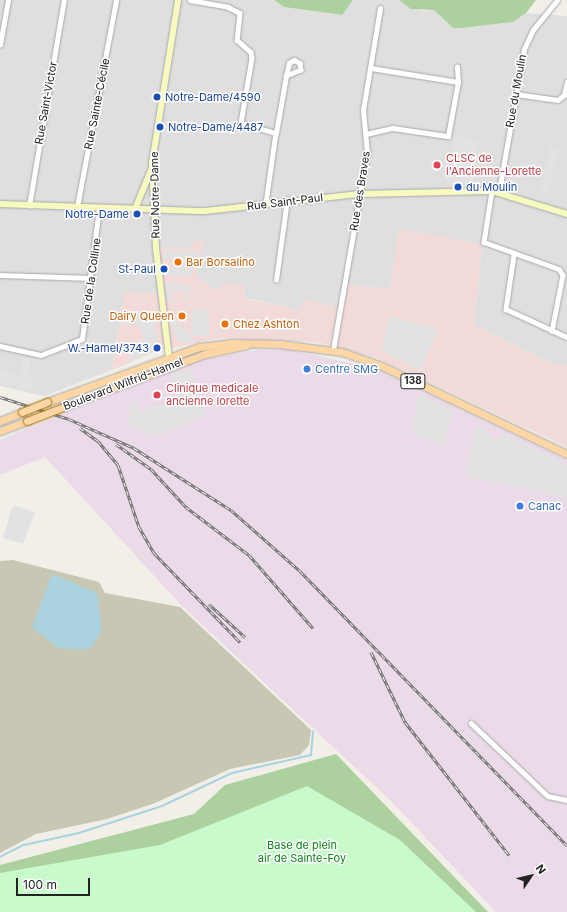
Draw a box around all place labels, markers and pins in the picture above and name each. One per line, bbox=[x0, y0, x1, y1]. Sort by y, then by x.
place label: Notre-Dame/4590 bbox=[165, 90, 261, 104]
marker: Notre-Dame/4590 bbox=[152, 92, 162, 102]
place label: Notre-Dame/4487 bbox=[168, 120, 263, 134]
marker: Notre-Dame/4487 bbox=[155, 122, 165, 132]
place label: CLSC de l'Ancienne-Lorette bbox=[446, 152, 541, 178]
marker: CLSC de l'Ancienne-Lorette bbox=[431, 159, 443, 171]
place label: du Moulin bbox=[466, 180, 517, 194]
marker: du Moulin bbox=[453, 182, 463, 192]
place label: Notre-Dame bbox=[65, 207, 129, 221]
marker: Notre-Dame bbox=[132, 209, 142, 219]
place label: Bar Borsalino bbox=[186, 255, 255, 269]
marker: Bar Borsalino bbox=[173, 257, 183, 267]
place label: St-Paul bbox=[118, 262, 156, 276]
marker: St-Paul bbox=[159, 264, 169, 274]
place label: Dairy Queen bbox=[109, 309, 174, 323]
marker: Dairy Queen bbox=[177, 311, 187, 321]
place label: Chez Ashton bbox=[233, 317, 299, 331]
marker: Chez Ashton bbox=[220, 319, 230, 329]
place label: W.-Hamel/3743 bbox=[68, 341, 149, 355]
marker: W.-Hamel/3743 bbox=[152, 343, 162, 353]
place label: Centre SMG bbox=[315, 362, 378, 376]
marker: Centre SMG bbox=[302, 364, 312, 374]
place label: Clinique medicale ancienne lorette bbox=[166, 382, 258, 408]
marker: Clinique medicale ancienne lorette bbox=[151, 389, 163, 401]
place label: Canac bbox=[528, 499, 561, 513]
marker: Canac bbox=[515, 501, 525, 511]

